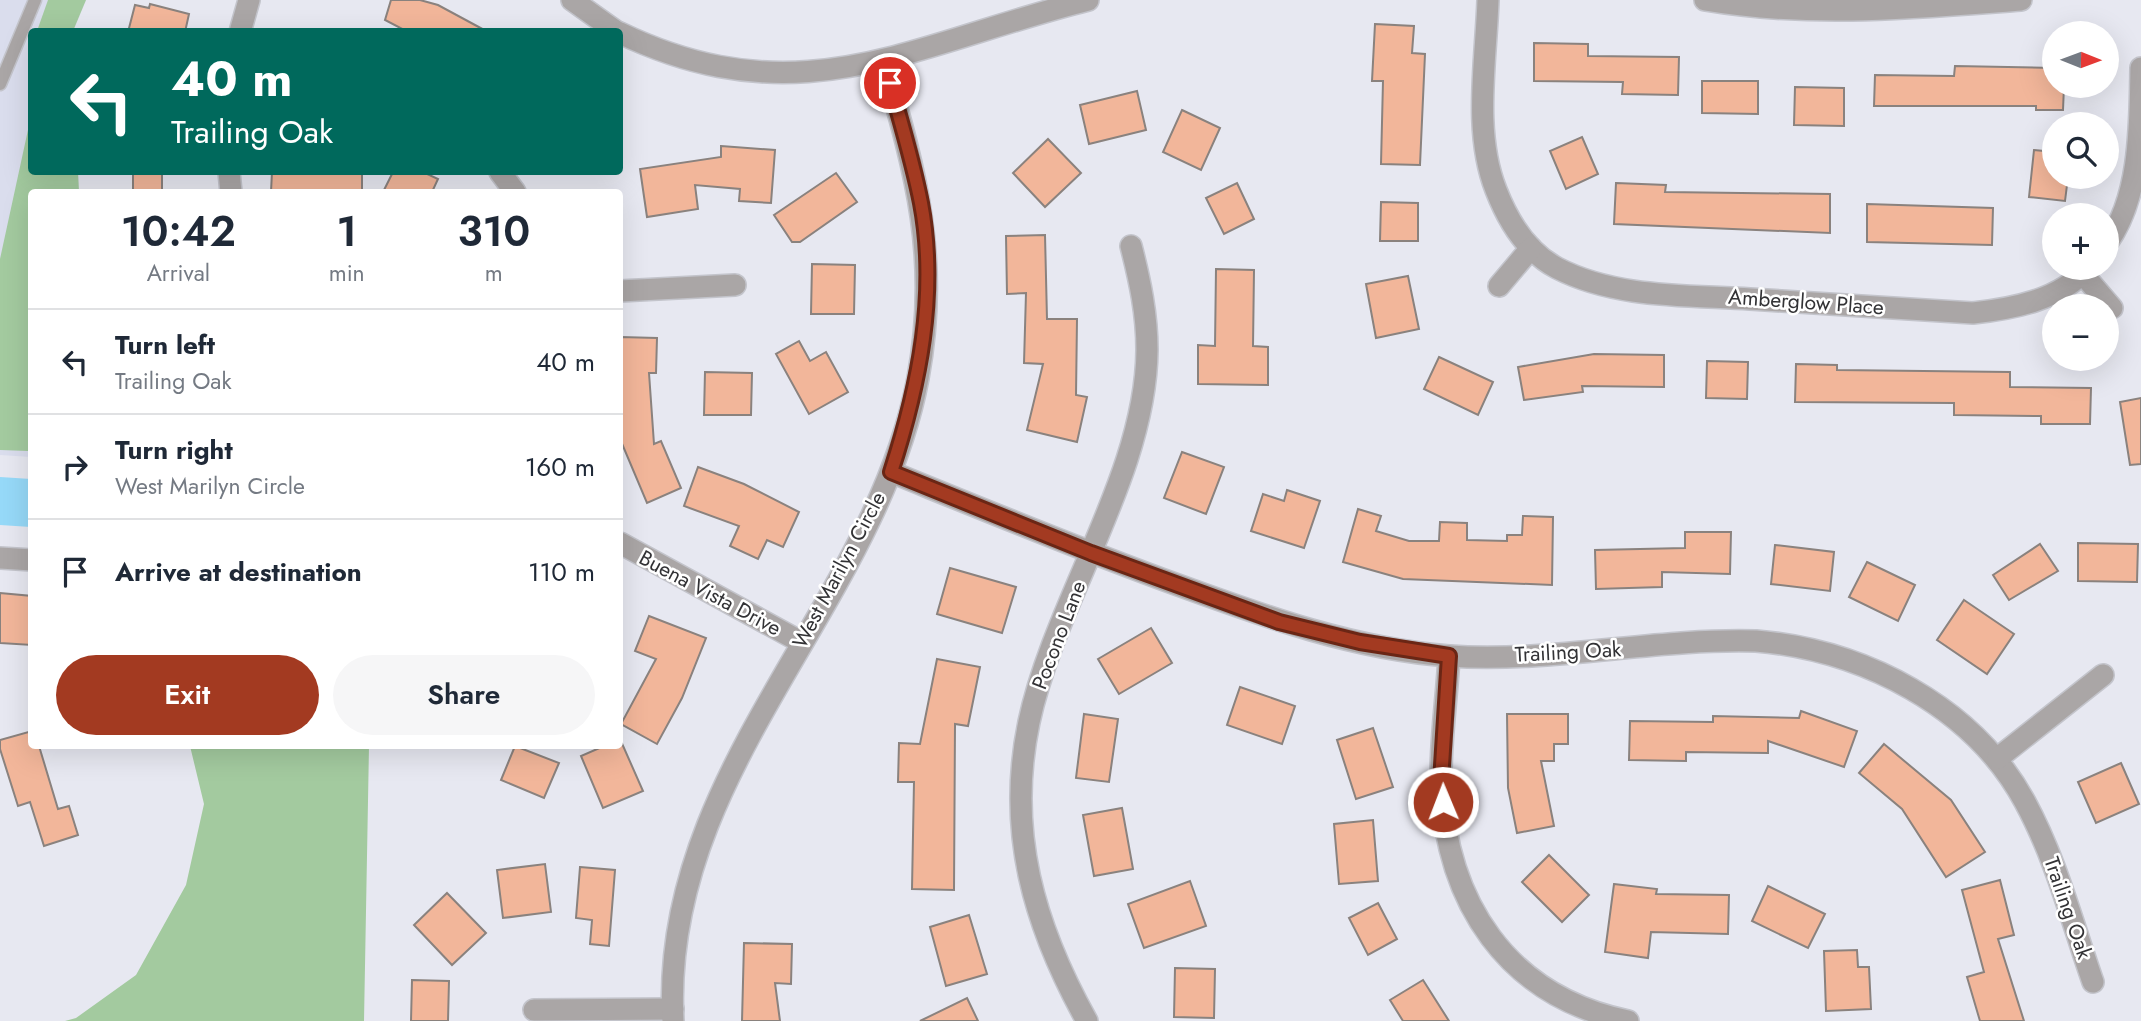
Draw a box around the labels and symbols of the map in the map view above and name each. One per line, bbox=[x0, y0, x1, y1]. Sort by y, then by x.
north arrow bbox=[2042, 21, 2119, 98]
pin bbox=[860, 53, 920, 113]
street label: Amberglow Place bbox=[1727, 282, 1885, 322]
street label: West Marilyn Circle bbox=[785, 486, 893, 654]
street label: Buena Vista Drive bbox=[634, 543, 786, 643]
street label: Pocono Lane bbox=[1025, 576, 1094, 694]
street label: Trailing Oak bbox=[1514, 634, 1623, 670]
position arrow bbox=[1406, 765, 1480, 839]
street label: Trailing Oak bbox=[2037, 853, 2100, 964]

